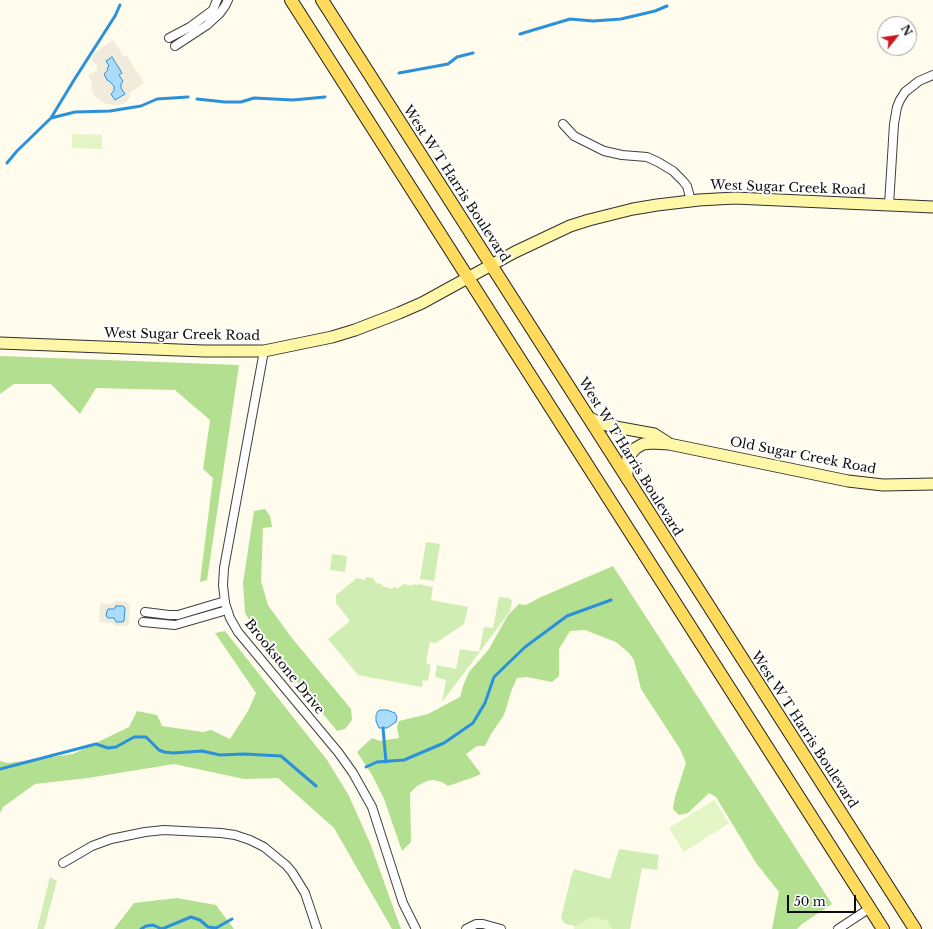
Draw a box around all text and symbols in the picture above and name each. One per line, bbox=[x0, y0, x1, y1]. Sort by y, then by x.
north arrow bbox=[877, 16, 917, 56]
text: N bbox=[898, 23, 915, 38]
street label: West W T Harris Boulevard bbox=[399, 103, 513, 265]
street label: West Sugar Creek Road bbox=[710, 177, 866, 199]
street label: West Sugar Creek Road bbox=[104, 326, 260, 344]
street label: West W T Harris Boulevard bbox=[575, 375, 685, 539]
street label: Old Sugar Creek Road bbox=[729, 434, 877, 478]
street label: Brookstone Drive bbox=[241, 616, 327, 718]
street label: West W T Harris Boulevard bbox=[747, 649, 861, 811]
scale bar bbox=[789, 887, 858, 913]
text: 50 m bbox=[794, 894, 826, 909]

